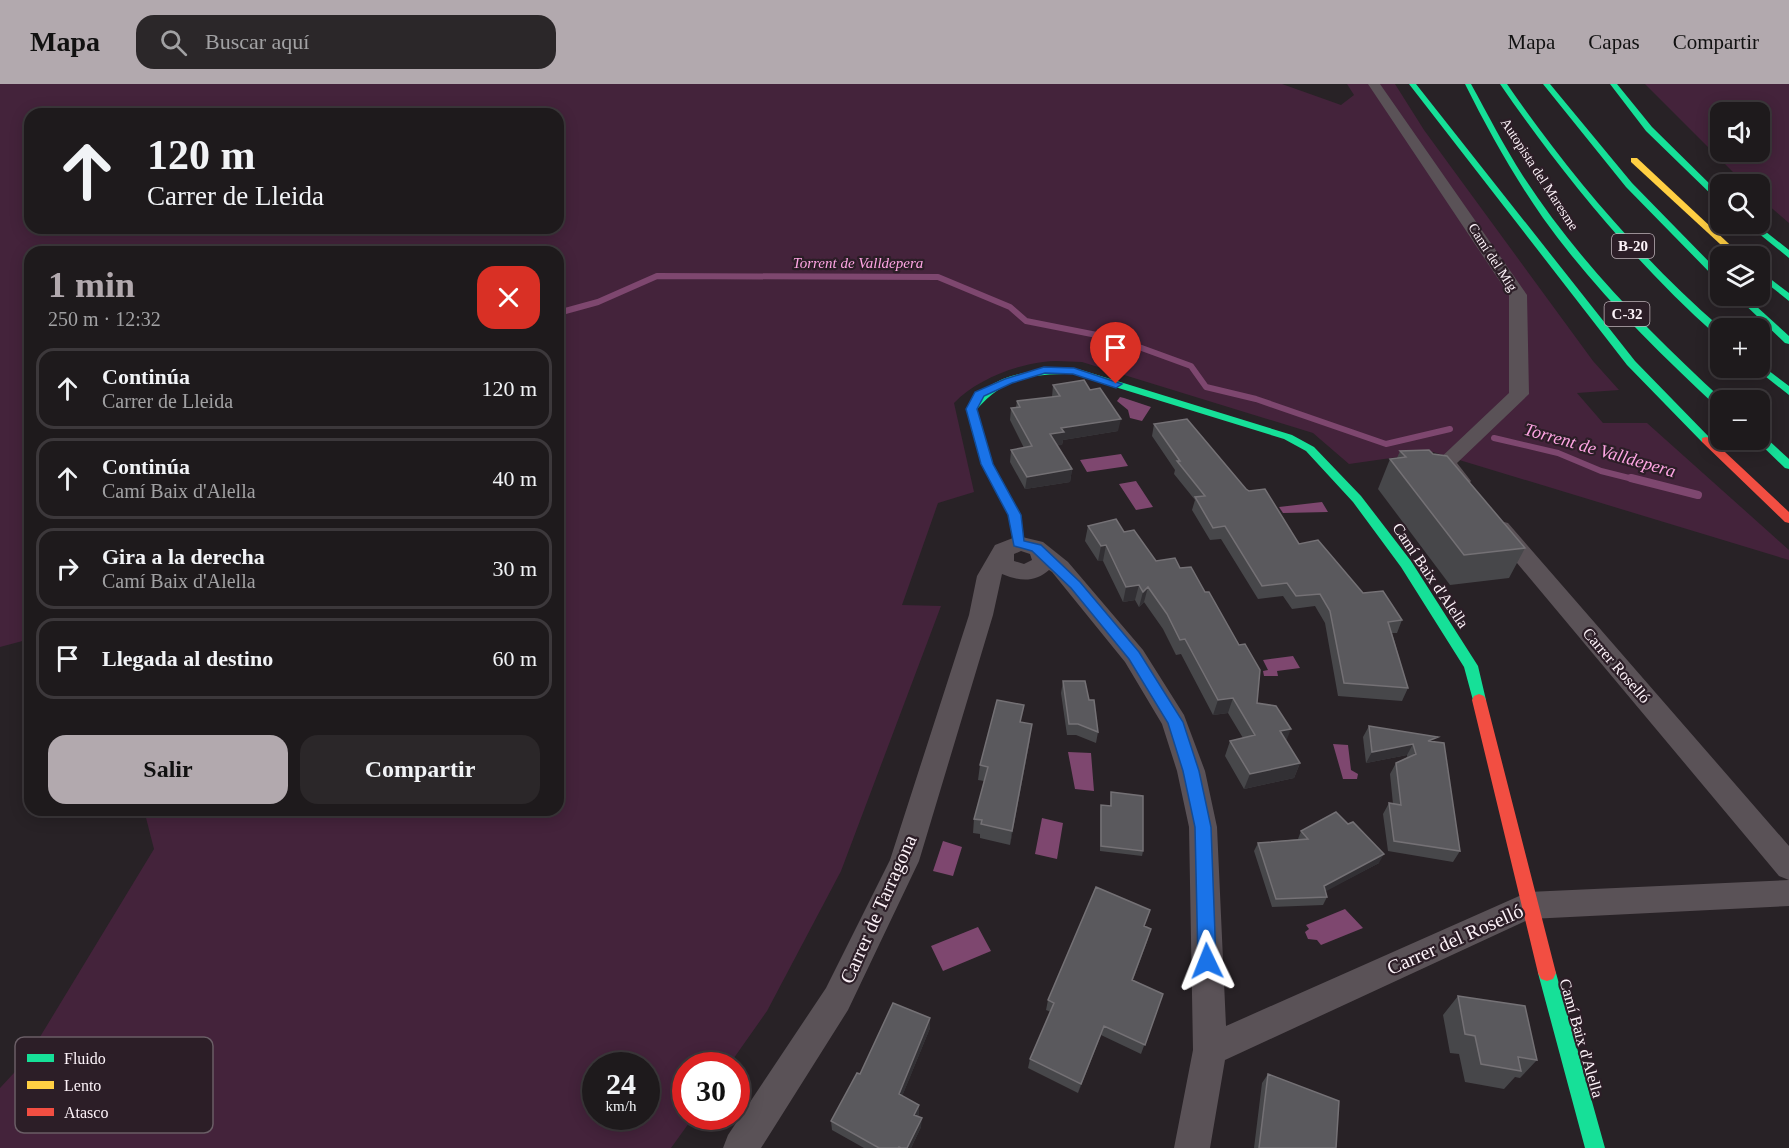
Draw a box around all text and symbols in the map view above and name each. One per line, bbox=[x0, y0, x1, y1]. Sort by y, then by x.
search box bbox=[136, 15, 556, 69]
text: Mapa bbox=[30, 26, 100, 57]
icon: search bbox=[157, 26, 190, 59]
text: Buscar aquí bbox=[205, 29, 309, 54]
text: Mapa bbox=[1508, 30, 1555, 54]
text: Capas bbox=[1588, 30, 1640, 54]
text: Compartir bbox=[1673, 30, 1759, 54]
map controls bbox=[1710, 102, 1770, 450]
button: sound bbox=[1710, 102, 1770, 162]
street label: Autopista del Maresme bbox=[1498, 115, 1581, 233]
icon: ahead bbox=[48, 132, 126, 210]
text: 120 m bbox=[147, 132, 256, 178]
button: search bbox=[1710, 174, 1770, 234]
text: Carrer de Lleida bbox=[147, 181, 324, 211]
street label: Camí del Mig bbox=[1465, 221, 1520, 294]
road number: B-20 bbox=[1612, 234, 1654, 258]
button: layers bbox=[1710, 246, 1770, 306]
water label: Torrent de Valldepera bbox=[793, 255, 923, 271]
text: 1 min bbox=[48, 265, 135, 305]
button: close bbox=[477, 266, 540, 329]
road number: C-32 bbox=[1604, 302, 1650, 326]
text: 250 m · 12:32 bbox=[48, 308, 161, 330]
button: + bbox=[1710, 318, 1770, 378]
pin bbox=[1090, 322, 1141, 384]
icon: arrive bbox=[1099, 331, 1132, 364]
text: Continúa bbox=[102, 364, 190, 389]
icon: ahead bbox=[51, 372, 84, 405]
text: 120 m bbox=[481, 376, 537, 401]
text: Carrer de Lleida bbox=[102, 390, 233, 412]
button: − bbox=[1710, 390, 1770, 450]
water label: Torrent de Valldepera bbox=[1522, 419, 1678, 481]
text: Continúa bbox=[102, 454, 190, 479]
icon: ahead bbox=[51, 462, 84, 495]
text: 40 m bbox=[492, 466, 537, 491]
text: Camí Baix d'Alella bbox=[102, 480, 256, 502]
street label: Camí Baix d'Alella bbox=[1389, 520, 1472, 631]
text: Gira a la derecha bbox=[102, 544, 265, 569]
icon: right bbox=[51, 552, 84, 585]
text: 30 m bbox=[492, 556, 537, 581]
text: Camí Baix d'Alella bbox=[102, 570, 256, 592]
street label: Carrer Roselló bbox=[1579, 624, 1654, 706]
icon: arrive bbox=[51, 642, 84, 675]
text: Llegada al destino bbox=[102, 646, 273, 671]
text: 60 m bbox=[492, 646, 537, 671]
button: Salir bbox=[48, 735, 288, 804]
button: Compartir bbox=[300, 735, 540, 804]
street label: Carrer de Tarragona bbox=[835, 831, 922, 987]
street label: Carrer del Roselló bbox=[1384, 899, 1526, 979]
position arrow bbox=[1175, 929, 1239, 993]
street label: Camí Baix d'Alella bbox=[1556, 977, 1607, 1100]
legend bbox=[15, 1037, 213, 1133]
text: Fluido bbox=[64, 1050, 106, 1067]
speed limit sign: 30 bbox=[672, 1052, 750, 1130]
text: 24 bbox=[606, 1067, 636, 1100]
text: Lento bbox=[64, 1077, 101, 1094]
text: km/h bbox=[606, 1098, 636, 1114]
text: Atasco bbox=[64, 1104, 108, 1121]

